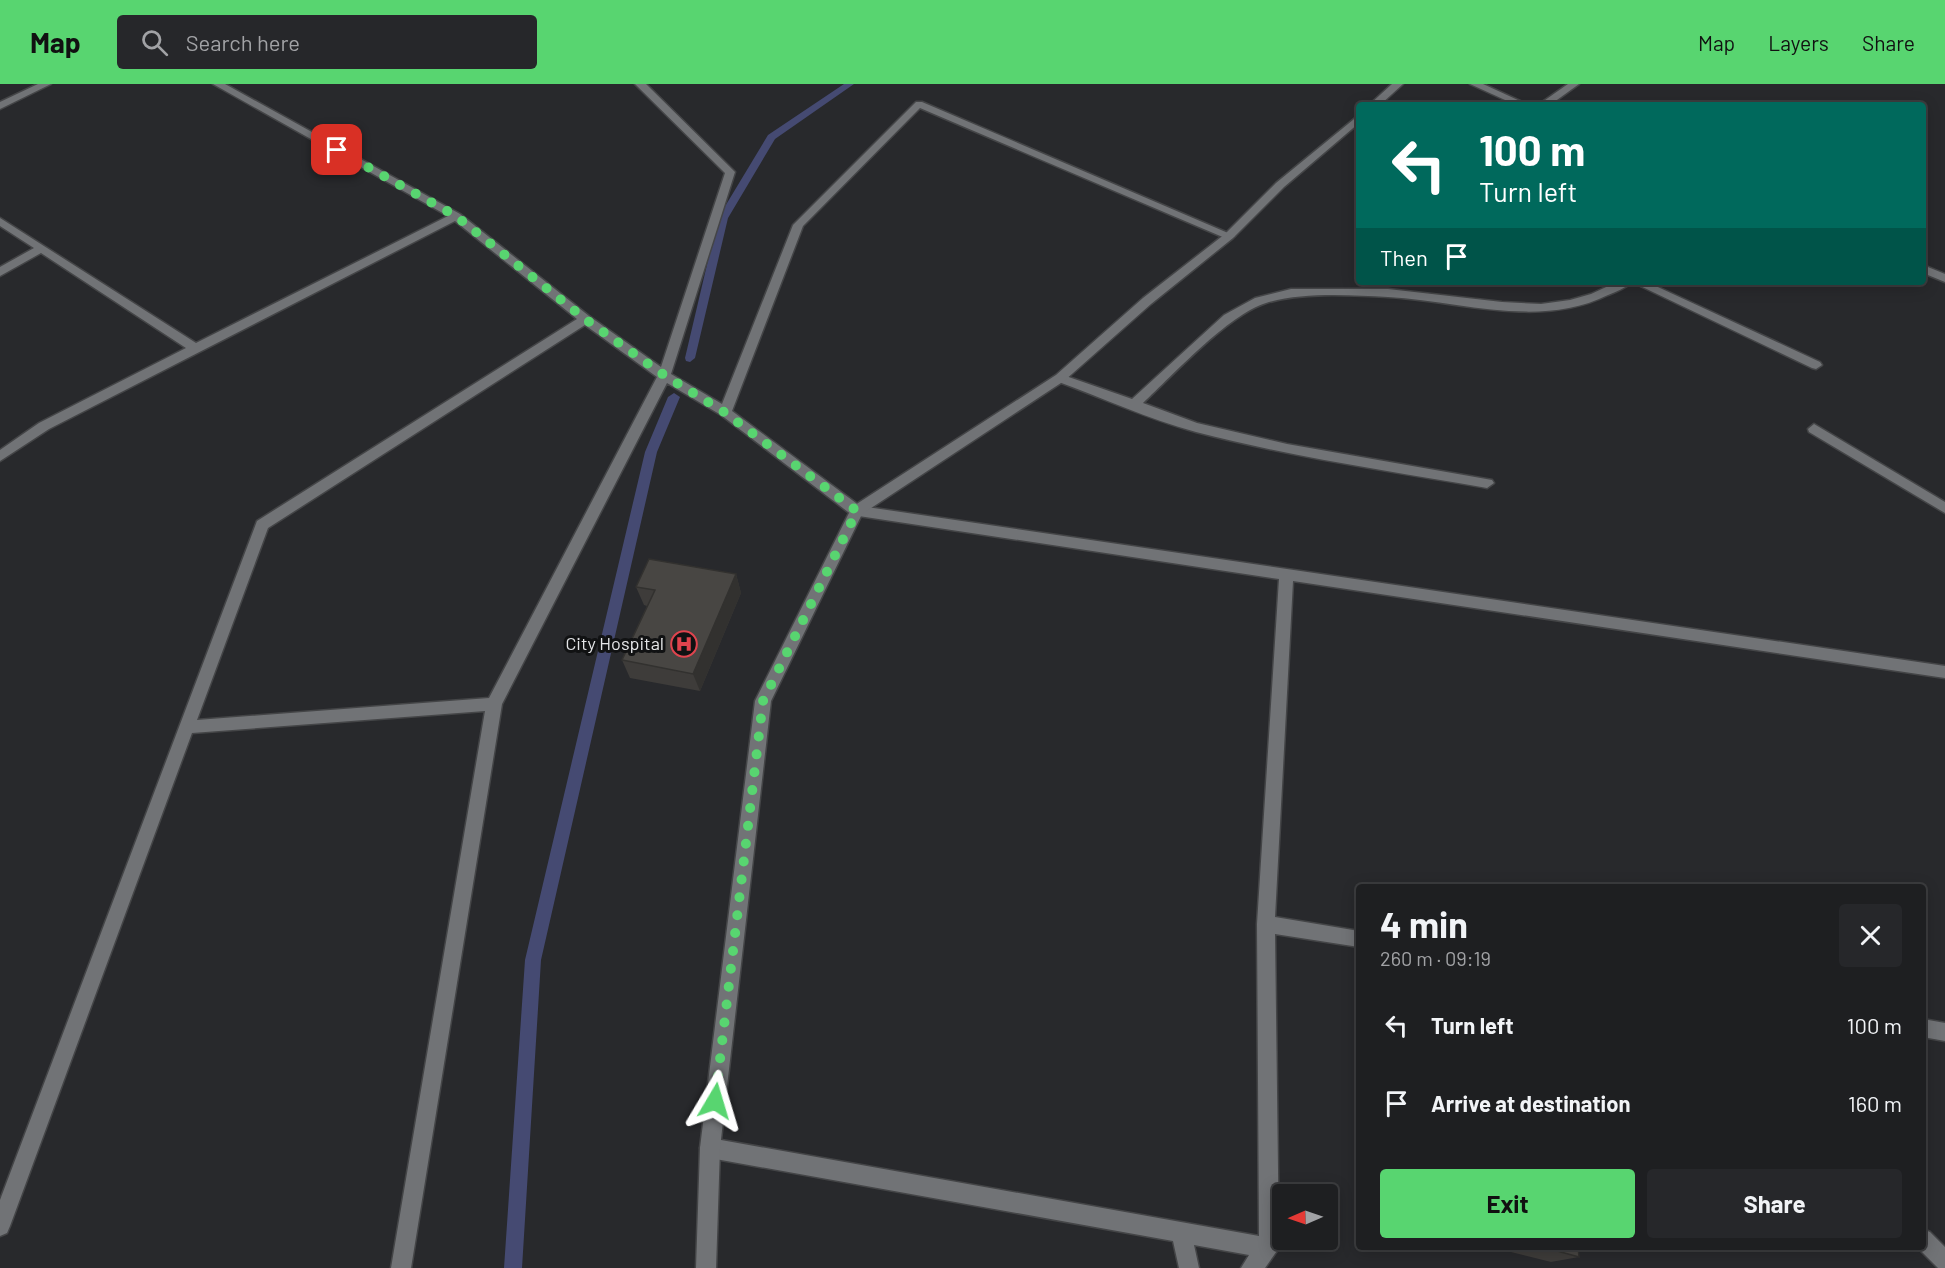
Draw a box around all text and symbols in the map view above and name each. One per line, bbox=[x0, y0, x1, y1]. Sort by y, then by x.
search box bbox=[117, 15, 537, 69]
text: Map bbox=[30, 25, 81, 59]
icon: search bbox=[138, 26, 171, 59]
text: Search here bbox=[186, 29, 300, 55]
text: Map bbox=[1698, 30, 1735, 55]
text: Layers bbox=[1768, 30, 1829, 55]
text: Share bbox=[1862, 30, 1915, 55]
pin bbox=[311, 124, 362, 175]
text: 100 m bbox=[1479, 124, 1585, 174]
icon: left bbox=[1380, 126, 1458, 204]
icon: arrive bbox=[320, 133, 353, 166]
text: Turn left bbox=[1479, 175, 1577, 207]
icon: arrive bbox=[1440, 240, 1473, 273]
text: Then bbox=[1380, 244, 1428, 270]
hospital icon: City Hospital bbox=[669, 629, 699, 659]
place label: City Hospital bbox=[565, 632, 664, 654]
text: 4 min bbox=[1380, 902, 1468, 945]
button: close bbox=[1839, 904, 1902, 967]
text: 260 m · 09:19 bbox=[1380, 946, 1491, 970]
icon: left bbox=[1380, 1009, 1413, 1042]
text: Turn left bbox=[1431, 1012, 1514, 1038]
text: 100 m bbox=[1847, 1012, 1902, 1038]
position arrow bbox=[683, 1069, 747, 1133]
icon: arrive bbox=[1380, 1087, 1413, 1120]
text: Arrive at destination bbox=[1431, 1090, 1630, 1116]
text: 160 m bbox=[1848, 1090, 1902, 1116]
button: Exit bbox=[1380, 1169, 1635, 1238]
button: Share bbox=[1647, 1169, 1902, 1238]
north arrow bbox=[1272, 1184, 1338, 1250]
map controls bbox=[1272, 1184, 1338, 1250]

